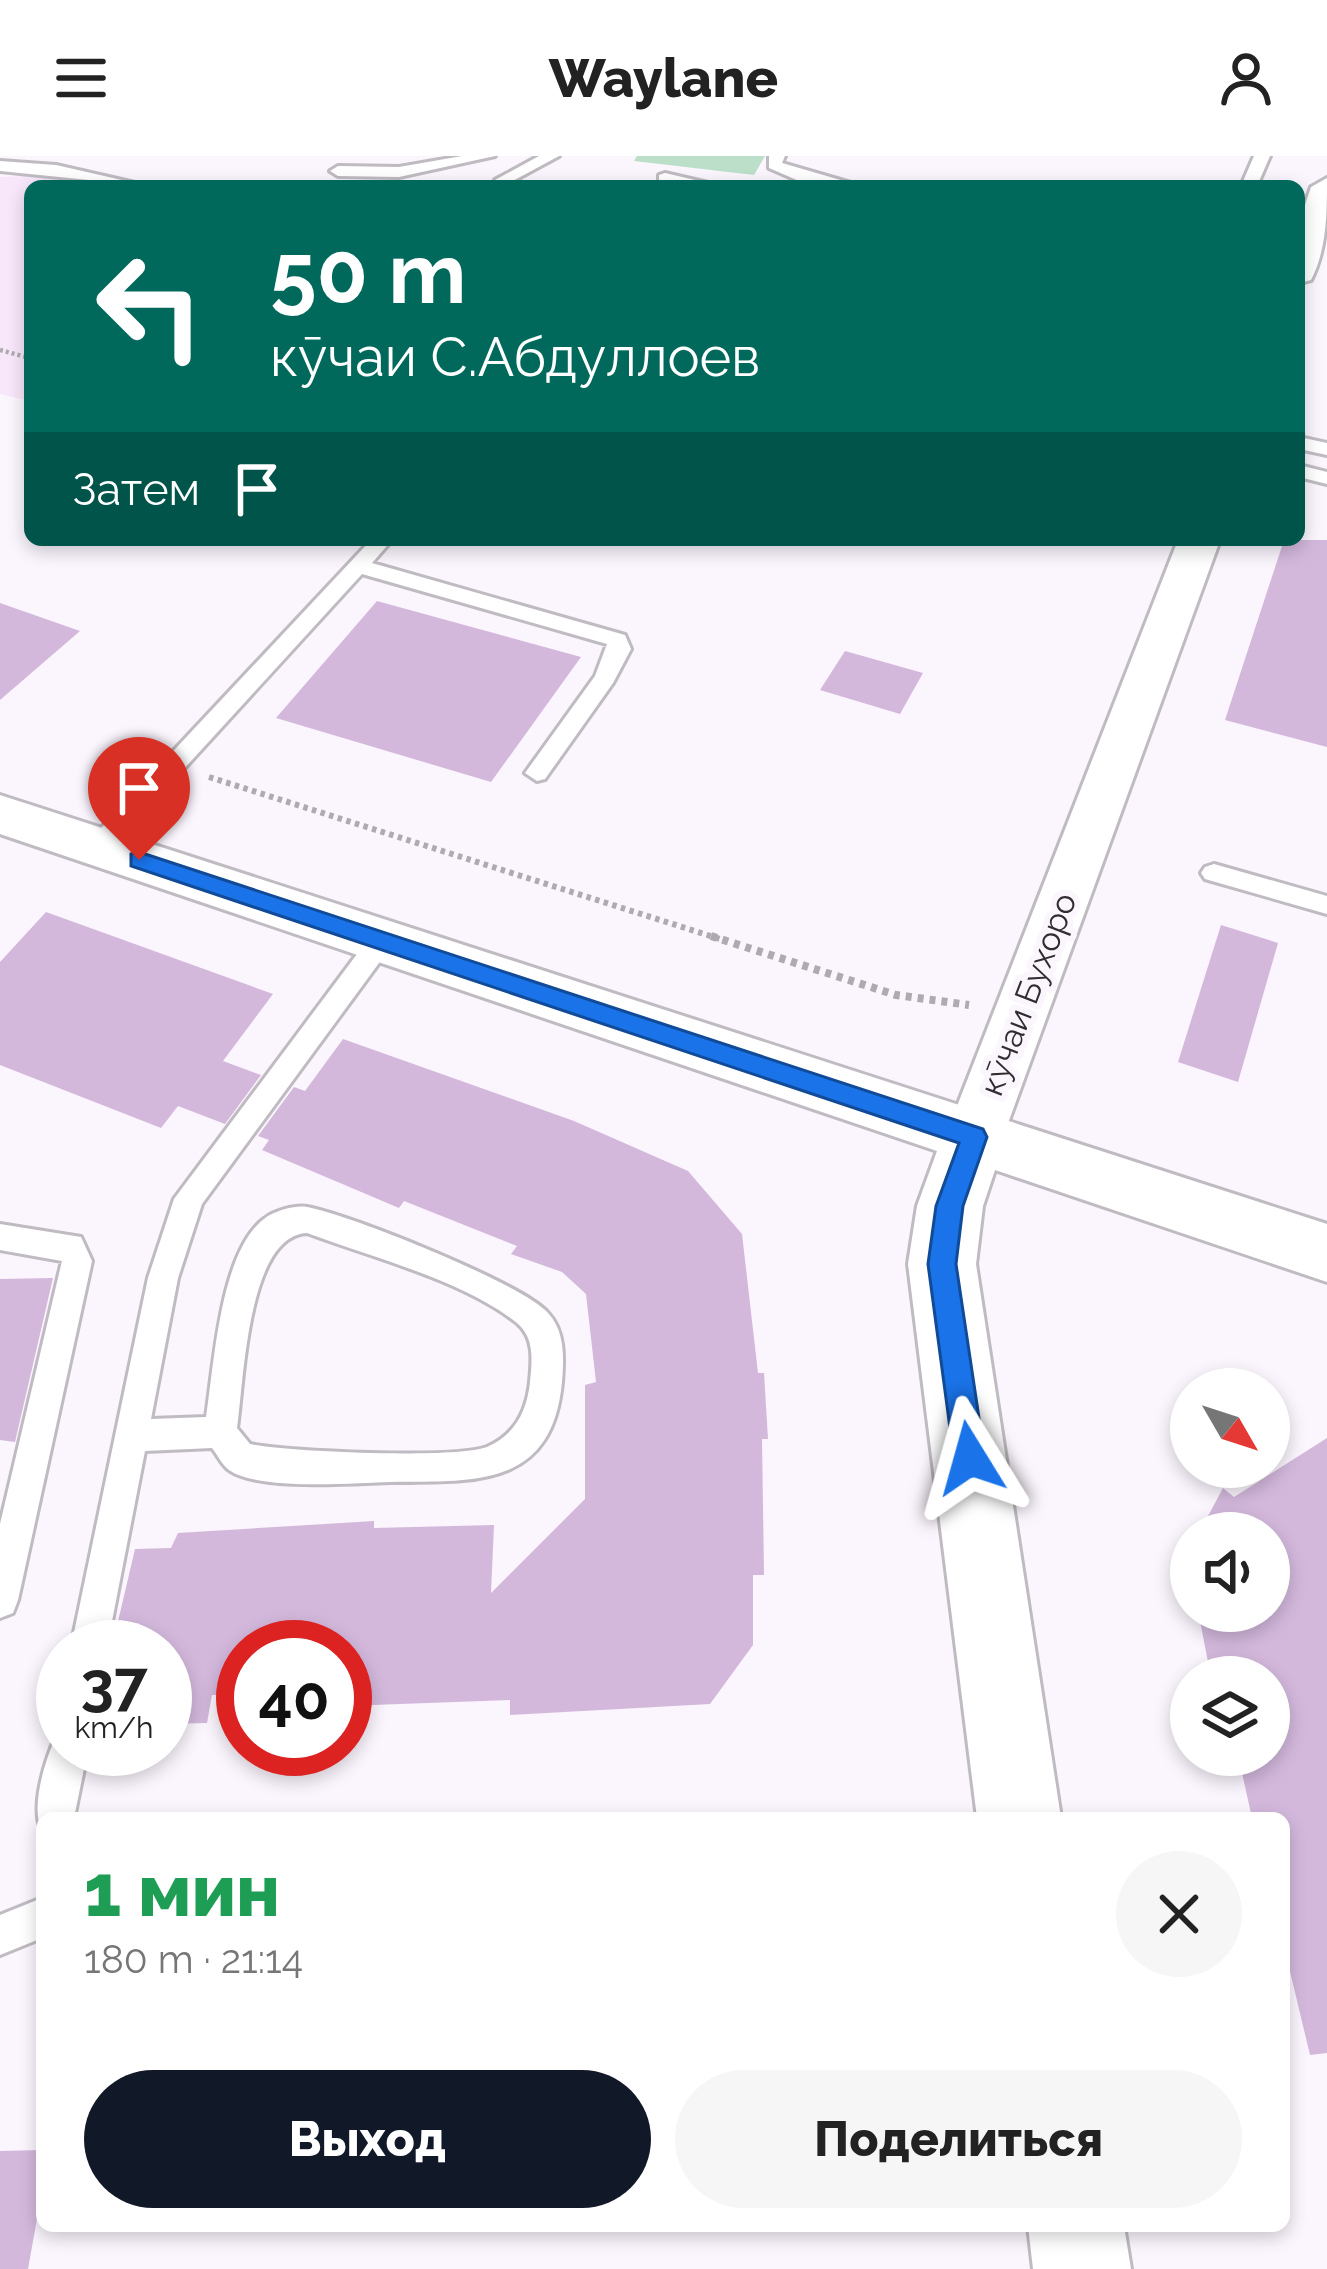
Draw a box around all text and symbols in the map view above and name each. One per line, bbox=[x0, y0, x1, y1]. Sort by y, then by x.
icon: menu bbox=[48, 45, 114, 111]
icon: person bbox=[1213, 45, 1279, 111]
text: Waylane bbox=[549, 46, 778, 110]
text: 50 m bbox=[270, 224, 466, 323]
icon: left bbox=[72, 228, 228, 384]
text: кӯчаи С.Абдуллоев bbox=[270, 325, 760, 389]
icon: arrive bbox=[224, 456, 290, 522]
text: Затем bbox=[72, 463, 200, 516]
pin bbox=[88, 737, 190, 860]
icon: arrive bbox=[106, 755, 172, 821]
street label: кӯчаи Бухоро bbox=[971, 887, 1085, 1101]
north arrow bbox=[1170, 1368, 1290, 1488]
map controls bbox=[1170, 1368, 1290, 1776]
position arrow bbox=[907, 1395, 1033, 1521]
button: sound bbox=[1170, 1512, 1290, 1632]
speed limit sign: 40 bbox=[216, 1620, 372, 1776]
text: 37 bbox=[80, 1648, 148, 1718]
button: layers bbox=[1170, 1656, 1290, 1776]
text: km/h bbox=[74, 1710, 154, 1745]
text: 1 мин bbox=[84, 1848, 280, 1933]
button: close bbox=[1116, 1851, 1242, 1977]
text: 180 m · 21:14 bbox=[84, 1936, 303, 1982]
button: Выход bbox=[84, 2070, 651, 2208]
button: Поделиться bbox=[675, 2070, 1242, 2208]

